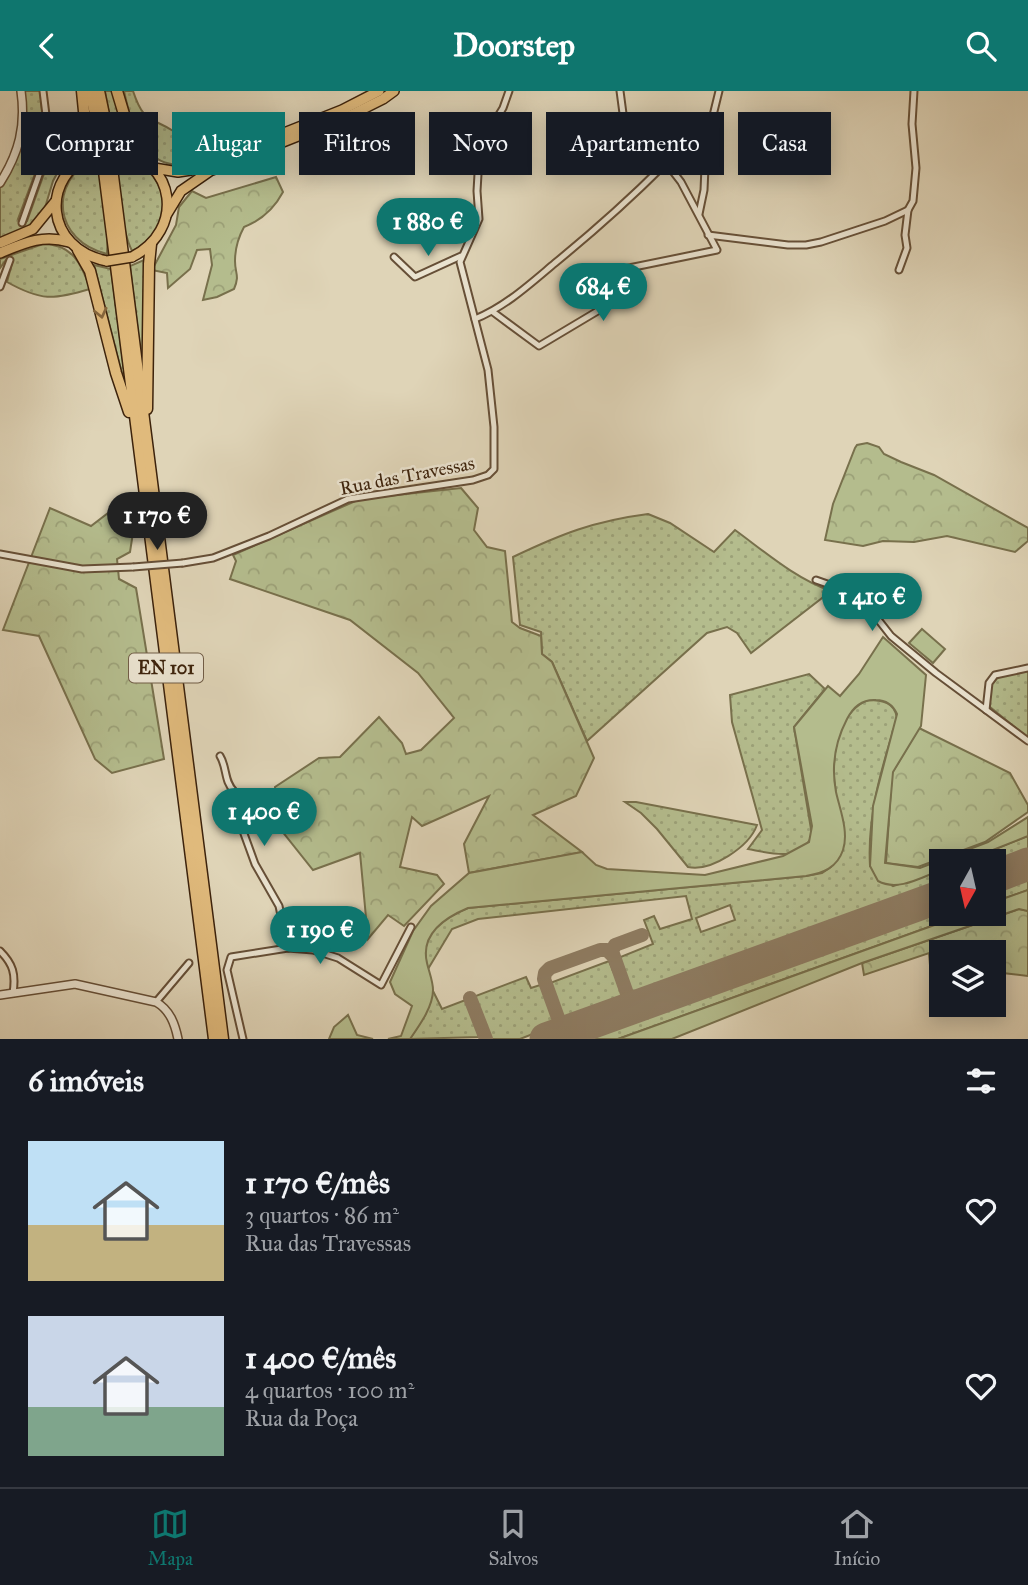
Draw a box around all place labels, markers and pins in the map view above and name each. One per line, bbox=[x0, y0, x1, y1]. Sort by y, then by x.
pin: 1 880 € bbox=[363, 199, 493, 258]
pin: 684 € bbox=[554, 264, 652, 323]
pin: 1 170 € bbox=[92, 493, 222, 552]
pin: 1 410 € bbox=[807, 573, 937, 633]
pin: 1 400 € bbox=[199, 789, 329, 848]
pin: 1 190 € bbox=[255, 907, 385, 966]

